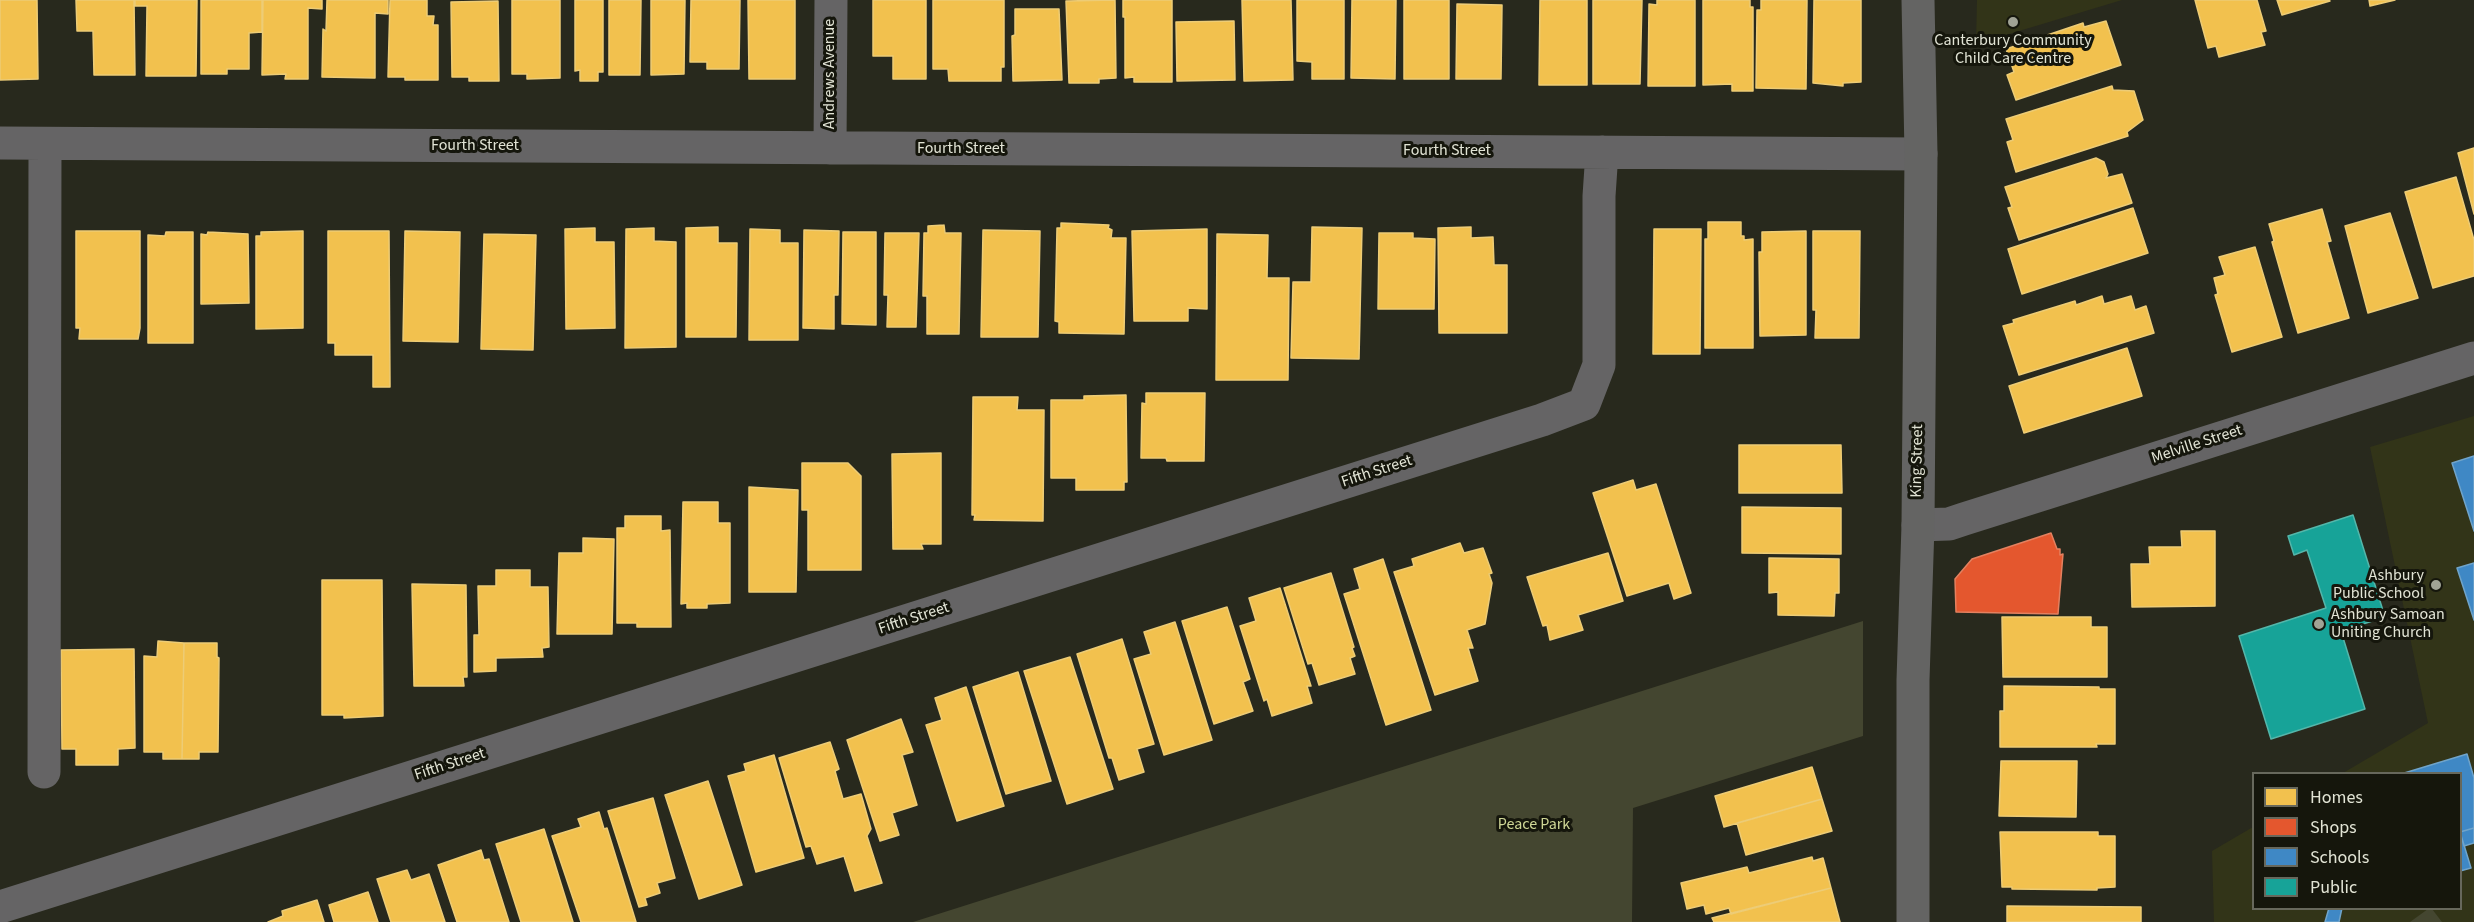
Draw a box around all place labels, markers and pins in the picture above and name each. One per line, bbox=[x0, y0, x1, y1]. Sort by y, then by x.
marker: Canterbury Community Child Care Centre bbox=[2006, 15, 2020, 29]
place label: Canterbury Community Child Care Centre bbox=[1934, 31, 2092, 69]
place label: Ashbury Public School bbox=[2333, 566, 2424, 604]
marker: Ashbury Public School bbox=[2429, 578, 2443, 592]
place label: Ashbury Samoan Uniting Church bbox=[2331, 605, 2445, 643]
marker: Ashbury Samoan Uniting Church bbox=[2312, 617, 2326, 631]

